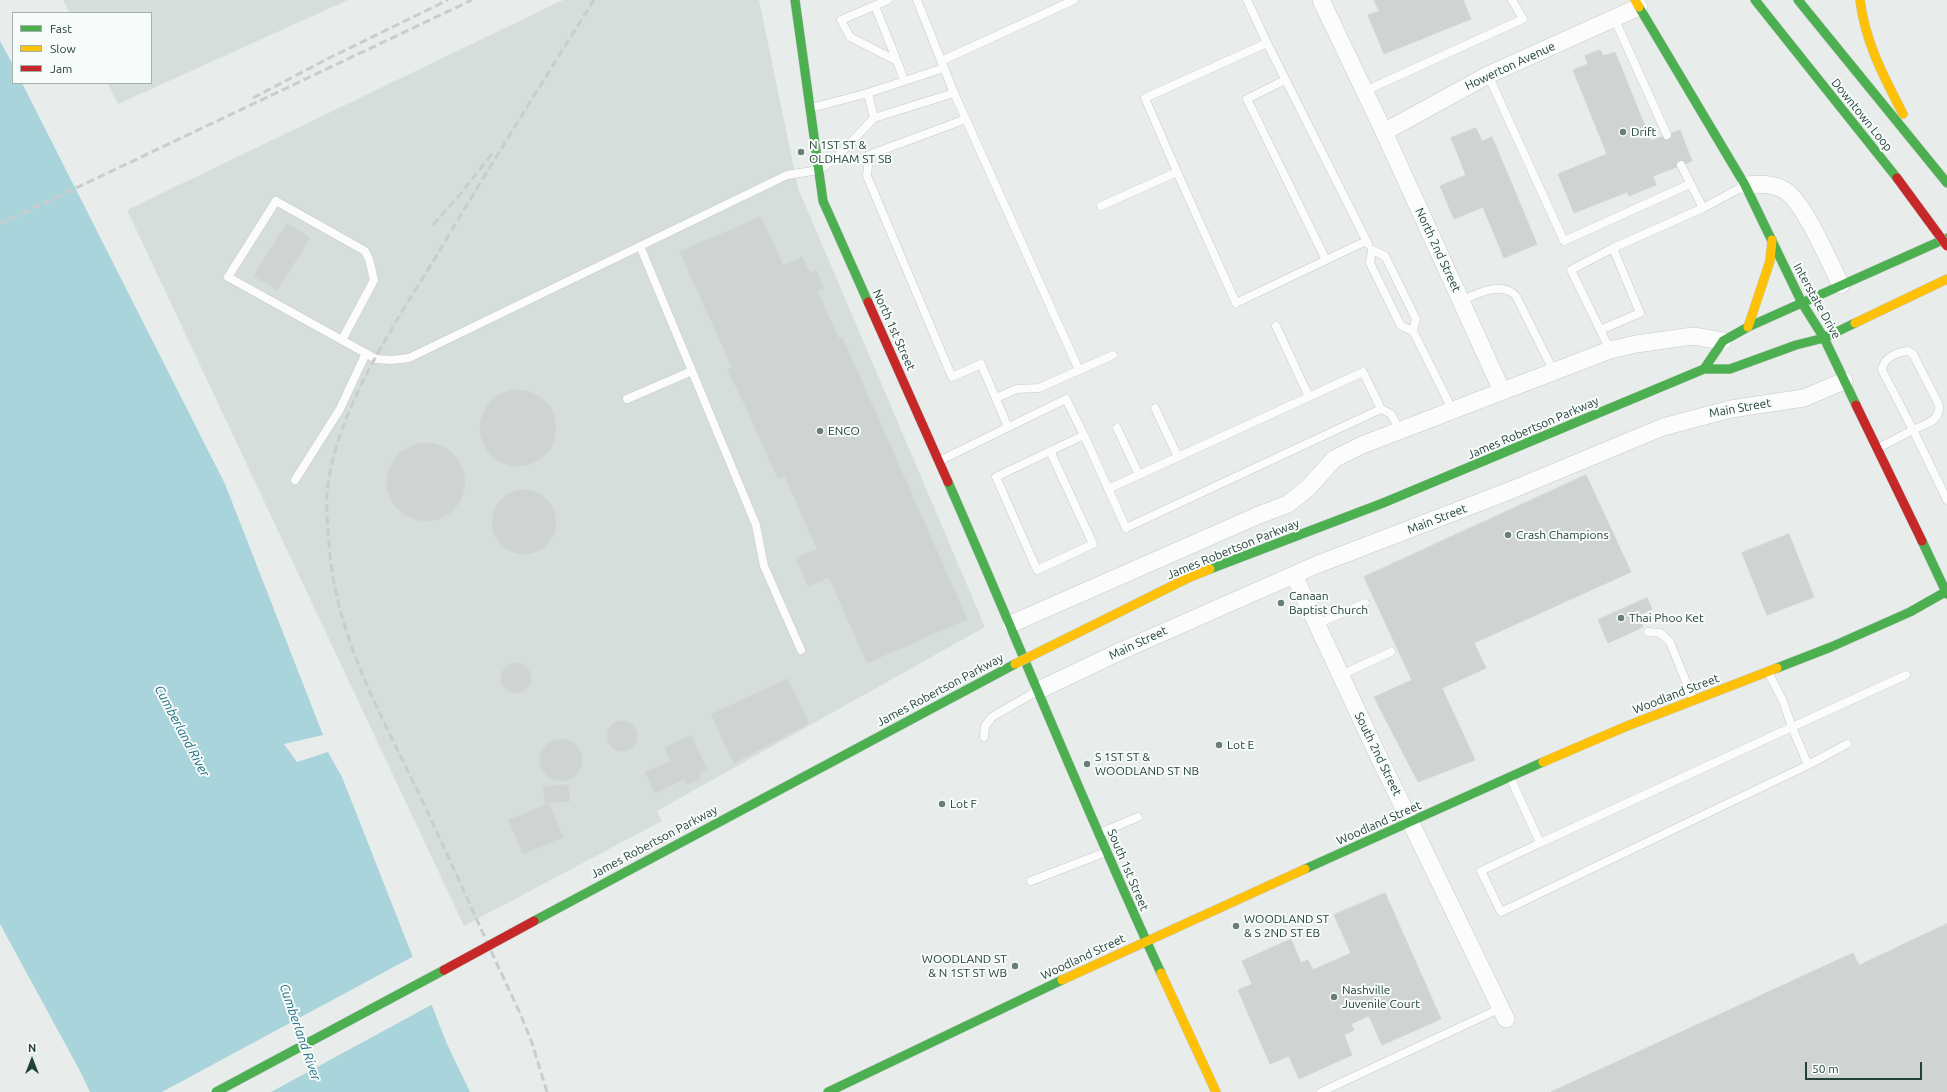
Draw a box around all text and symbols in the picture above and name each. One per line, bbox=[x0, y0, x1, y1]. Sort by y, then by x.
legend bbox=[12, 12, 152, 84]
text: Fast bbox=[50, 22, 72, 35]
street label: Howerton Avenue bbox=[1463, 39, 1557, 93]
text: Slow bbox=[50, 42, 76, 55]
text: Jam bbox=[50, 62, 72, 75]
street label: Downtown Loop bbox=[1828, 76, 1896, 154]
place label: Drift bbox=[1631, 125, 1656, 139]
marker: Drift bbox=[1618, 127, 1628, 137]
place label: N 1ST ST & OLDHAM ST SB bbox=[809, 138, 892, 166]
marker: N 1ST ST & OLDHAM ST SB bbox=[796, 147, 806, 157]
street label: North 2nd Street bbox=[1412, 206, 1464, 294]
street label: Interstate Drive bbox=[1790, 261, 1844, 341]
street label: North 1st Street bbox=[870, 287, 918, 373]
street label: James Robertson Parkway bbox=[1465, 394, 1601, 462]
street label: Main Street bbox=[1708, 395, 1772, 421]
place label: ENCO bbox=[828, 424, 860, 438]
marker: ENCO bbox=[815, 426, 825, 436]
street label: Main Street bbox=[1405, 501, 1469, 537]
street label: James Robertson Parkway bbox=[1165, 516, 1301, 582]
place label: Crash Champions bbox=[1516, 528, 1609, 542]
marker: Crash Champions bbox=[1503, 530, 1513, 540]
place label: Canaan Baptist Church bbox=[1289, 589, 1368, 617]
marker: Canaan Baptist Church bbox=[1276, 598, 1286, 608]
place label: Thai Phoo Ket bbox=[1629, 611, 1704, 625]
marker: Thai Phoo Ket bbox=[1616, 613, 1626, 623]
street label: Main Street bbox=[1107, 623, 1169, 663]
street label: James Robertson Parkway bbox=[874, 650, 1006, 730]
street label: Woodland Street bbox=[1631, 671, 1721, 717]
water label: Cumberland River bbox=[151, 683, 213, 779]
street label: South 2nd Street bbox=[1352, 710, 1404, 798]
place label: Lot E bbox=[1227, 738, 1254, 752]
marker: Lot E bbox=[1214, 740, 1224, 750]
place label: S 1ST ST & WOODLAND ST NB bbox=[1095, 750, 1199, 778]
marker: S 1ST ST & WOODLAND ST NB bbox=[1082, 759, 1092, 769]
place label: Lot F bbox=[950, 797, 977, 811]
street label: Woodland Street bbox=[1334, 798, 1424, 848]
marker: Lot F bbox=[937, 799, 947, 809]
street label: James Robertson Parkway bbox=[588, 802, 720, 882]
street label: South 1st Street bbox=[1104, 827, 1152, 913]
place label: WOODLAND ST & S 2ND ST EB bbox=[1244, 912, 1329, 940]
marker: WOODLAND ST & S 2ND ST EB bbox=[1231, 921, 1241, 931]
street label: Woodland Street bbox=[1039, 931, 1127, 983]
place label: WOODLAND ST & N 1ST ST WB bbox=[922, 952, 1007, 980]
marker: WOODLAND ST & N 1ST ST WB bbox=[1010, 961, 1020, 971]
water label: Cumberland River bbox=[276, 981, 324, 1083]
place label: Nashville Juvenile Court bbox=[1342, 983, 1420, 1011]
marker: Nashville Juvenile Court bbox=[1329, 992, 1339, 1002]
north arrow bbox=[12, 1040, 52, 1080]
text: N bbox=[28, 1042, 36, 1054]
scale bar bbox=[1807, 1054, 1924, 1080]
text: 50 m bbox=[1812, 1062, 1839, 1075]

